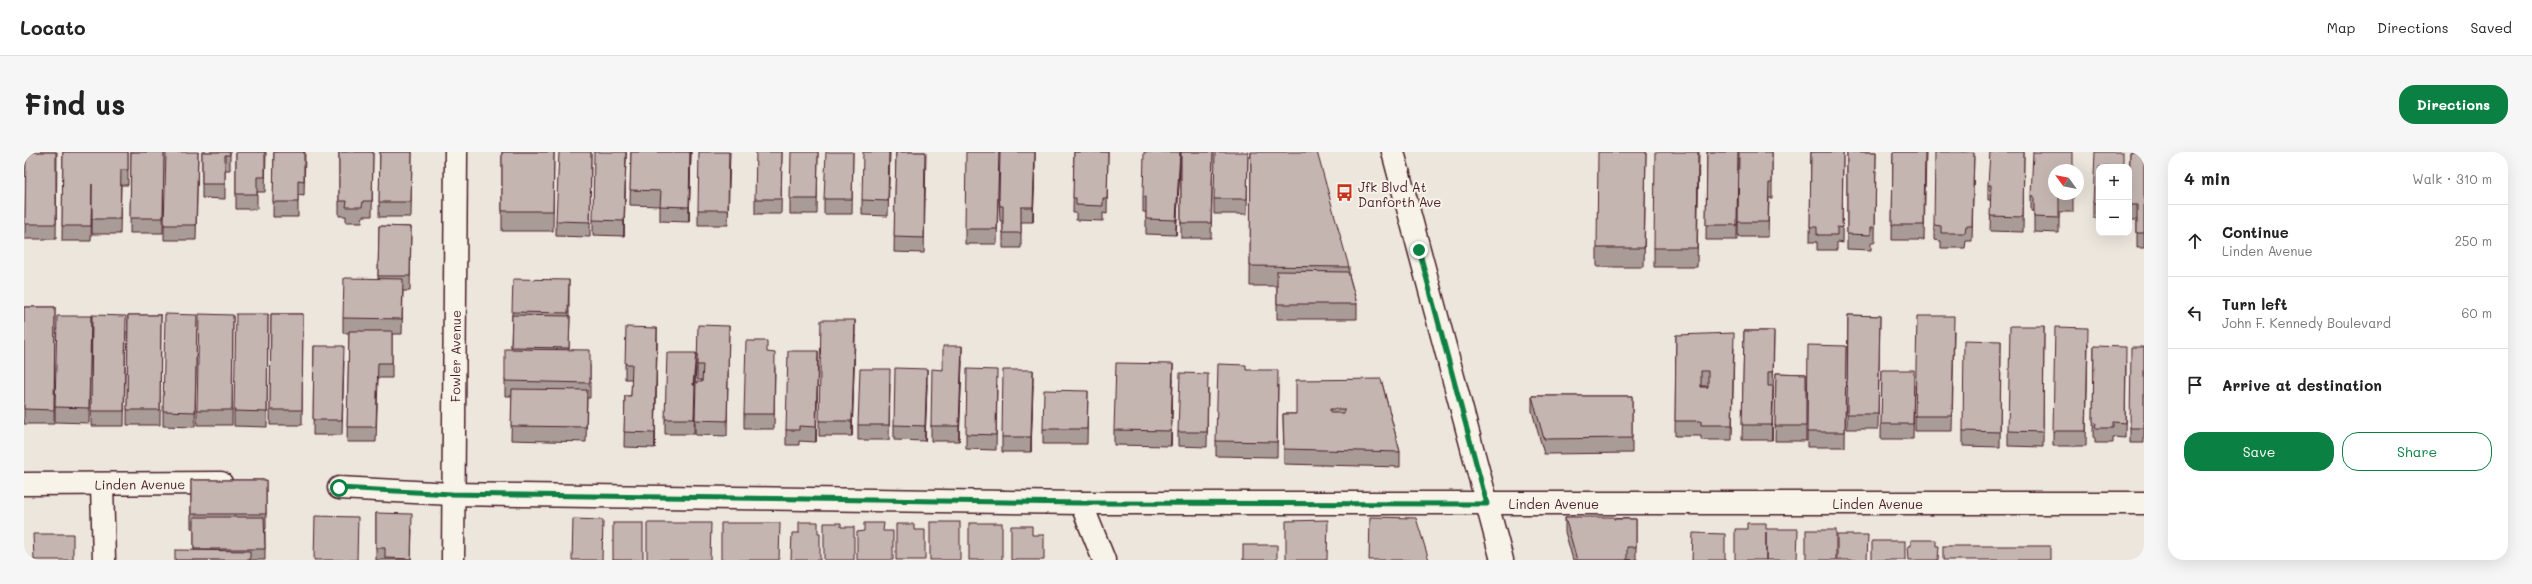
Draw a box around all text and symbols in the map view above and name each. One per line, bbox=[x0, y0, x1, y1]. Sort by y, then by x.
text: Locato bbox=[20, 15, 86, 40]
text: Map bbox=[2327, 18, 2355, 37]
text: Directions bbox=[2377, 18, 2448, 37]
text: Saved bbox=[2470, 18, 2512, 37]
button: Directions bbox=[2399, 85, 2508, 124]
text: Find us bbox=[24, 86, 125, 122]
north arrow bbox=[2048, 164, 2084, 200]
map controls bbox=[2096, 164, 2132, 236]
button: + bbox=[2096, 164, 2132, 200]
text: 4 min bbox=[2184, 167, 2230, 189]
text: Walk · 310 m bbox=[2412, 170, 2492, 187]
place label: Jfk Blvd At Danforth Ave bbox=[1358, 178, 1441, 210]
bus stop icon: Jfk Blvd At Danforth Ave bbox=[1335, 183, 1355, 203]
button: − bbox=[2096, 200, 2132, 236]
text: Continue bbox=[2222, 222, 2289, 242]
icon: ahead bbox=[2184, 230, 2206, 252]
text: 250 m bbox=[2455, 232, 2492, 249]
route end bbox=[1410, 241, 1428, 259]
text: Linden Avenue bbox=[2222, 242, 2313, 259]
text: Turn left bbox=[2222, 294, 2287, 314]
icon: left bbox=[2184, 302, 2206, 324]
text: 60 m bbox=[2462, 304, 2492, 321]
street label: Fowler Avenue bbox=[446, 310, 463, 402]
text: John F. Kennedy Boulevard bbox=[2222, 314, 2391, 331]
icon: arrive bbox=[2184, 374, 2206, 396]
text: Arrive at destination bbox=[2222, 375, 2382, 395]
button: Save bbox=[2184, 432, 2334, 471]
button: Share bbox=[2342, 432, 2492, 471]
street label: Linden Avenue bbox=[95, 475, 185, 492]
route start bbox=[330, 479, 348, 497]
street label: Linden Avenue bbox=[1508, 495, 1599, 512]
street label: Linden Avenue bbox=[1832, 495, 1923, 512]

